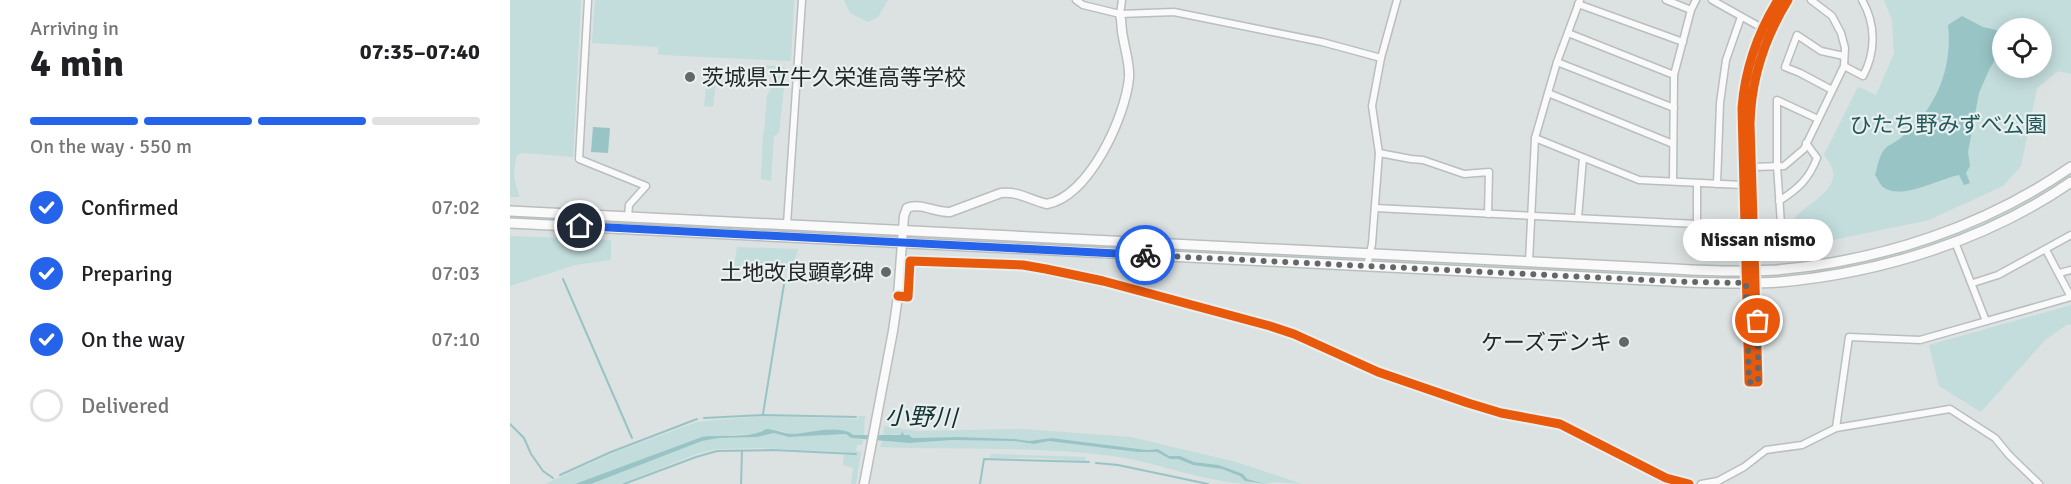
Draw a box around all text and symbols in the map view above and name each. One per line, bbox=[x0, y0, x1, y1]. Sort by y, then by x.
text: Arriving in bbox=[30, 16, 119, 41]
map controls bbox=[1992, 18, 2052, 78]
button: locate bbox=[1992, 18, 2052, 78]
text: 07:35–07:40 bbox=[360, 38, 480, 65]
text: 4 min bbox=[30, 39, 124, 87]
place label: 茨城県立牛久栄進高等学校 bbox=[702, 64, 966, 91]
marker: 茨城県立牛久栄進高等学校 bbox=[683, 70, 697, 84]
park label: ひたち野みずべ公園 bbox=[1850, 111, 2046, 138]
text: On the way · 550 m bbox=[30, 134, 192, 159]
icon: check bbox=[30, 191, 63, 224]
text: Confirmed bbox=[81, 194, 179, 221]
text: 07:02 bbox=[431, 195, 480, 220]
pin bbox=[554, 200, 605, 251]
icon: home bbox=[563, 209, 596, 242]
callout: Nissan nismo bbox=[1683, 219, 1833, 261]
courier bbox=[1115, 225, 1175, 285]
text: Nissan nismo bbox=[1700, 227, 1816, 252]
icon: bike bbox=[1129, 239, 1162, 272]
icon: check bbox=[30, 257, 63, 290]
place label: 土地改良顕彰碑 bbox=[720, 259, 874, 286]
text: Preparing bbox=[81, 260, 173, 287]
text: 07:03 bbox=[431, 261, 480, 286]
marker: 土地改良顕彰碑 bbox=[879, 265, 893, 279]
pin bbox=[1732, 295, 1783, 346]
icon: bag bbox=[1741, 304, 1774, 337]
icon: check bbox=[30, 323, 63, 356]
text: On the way bbox=[81, 326, 185, 353]
text: 07:10 bbox=[431, 327, 480, 352]
place label: ケーズデンキ bbox=[1481, 329, 1612, 356]
marker: ケーズデンキ bbox=[1617, 335, 1631, 349]
text: Delivered bbox=[81, 392, 169, 419]
water label: 小野川 bbox=[884, 401, 960, 433]

